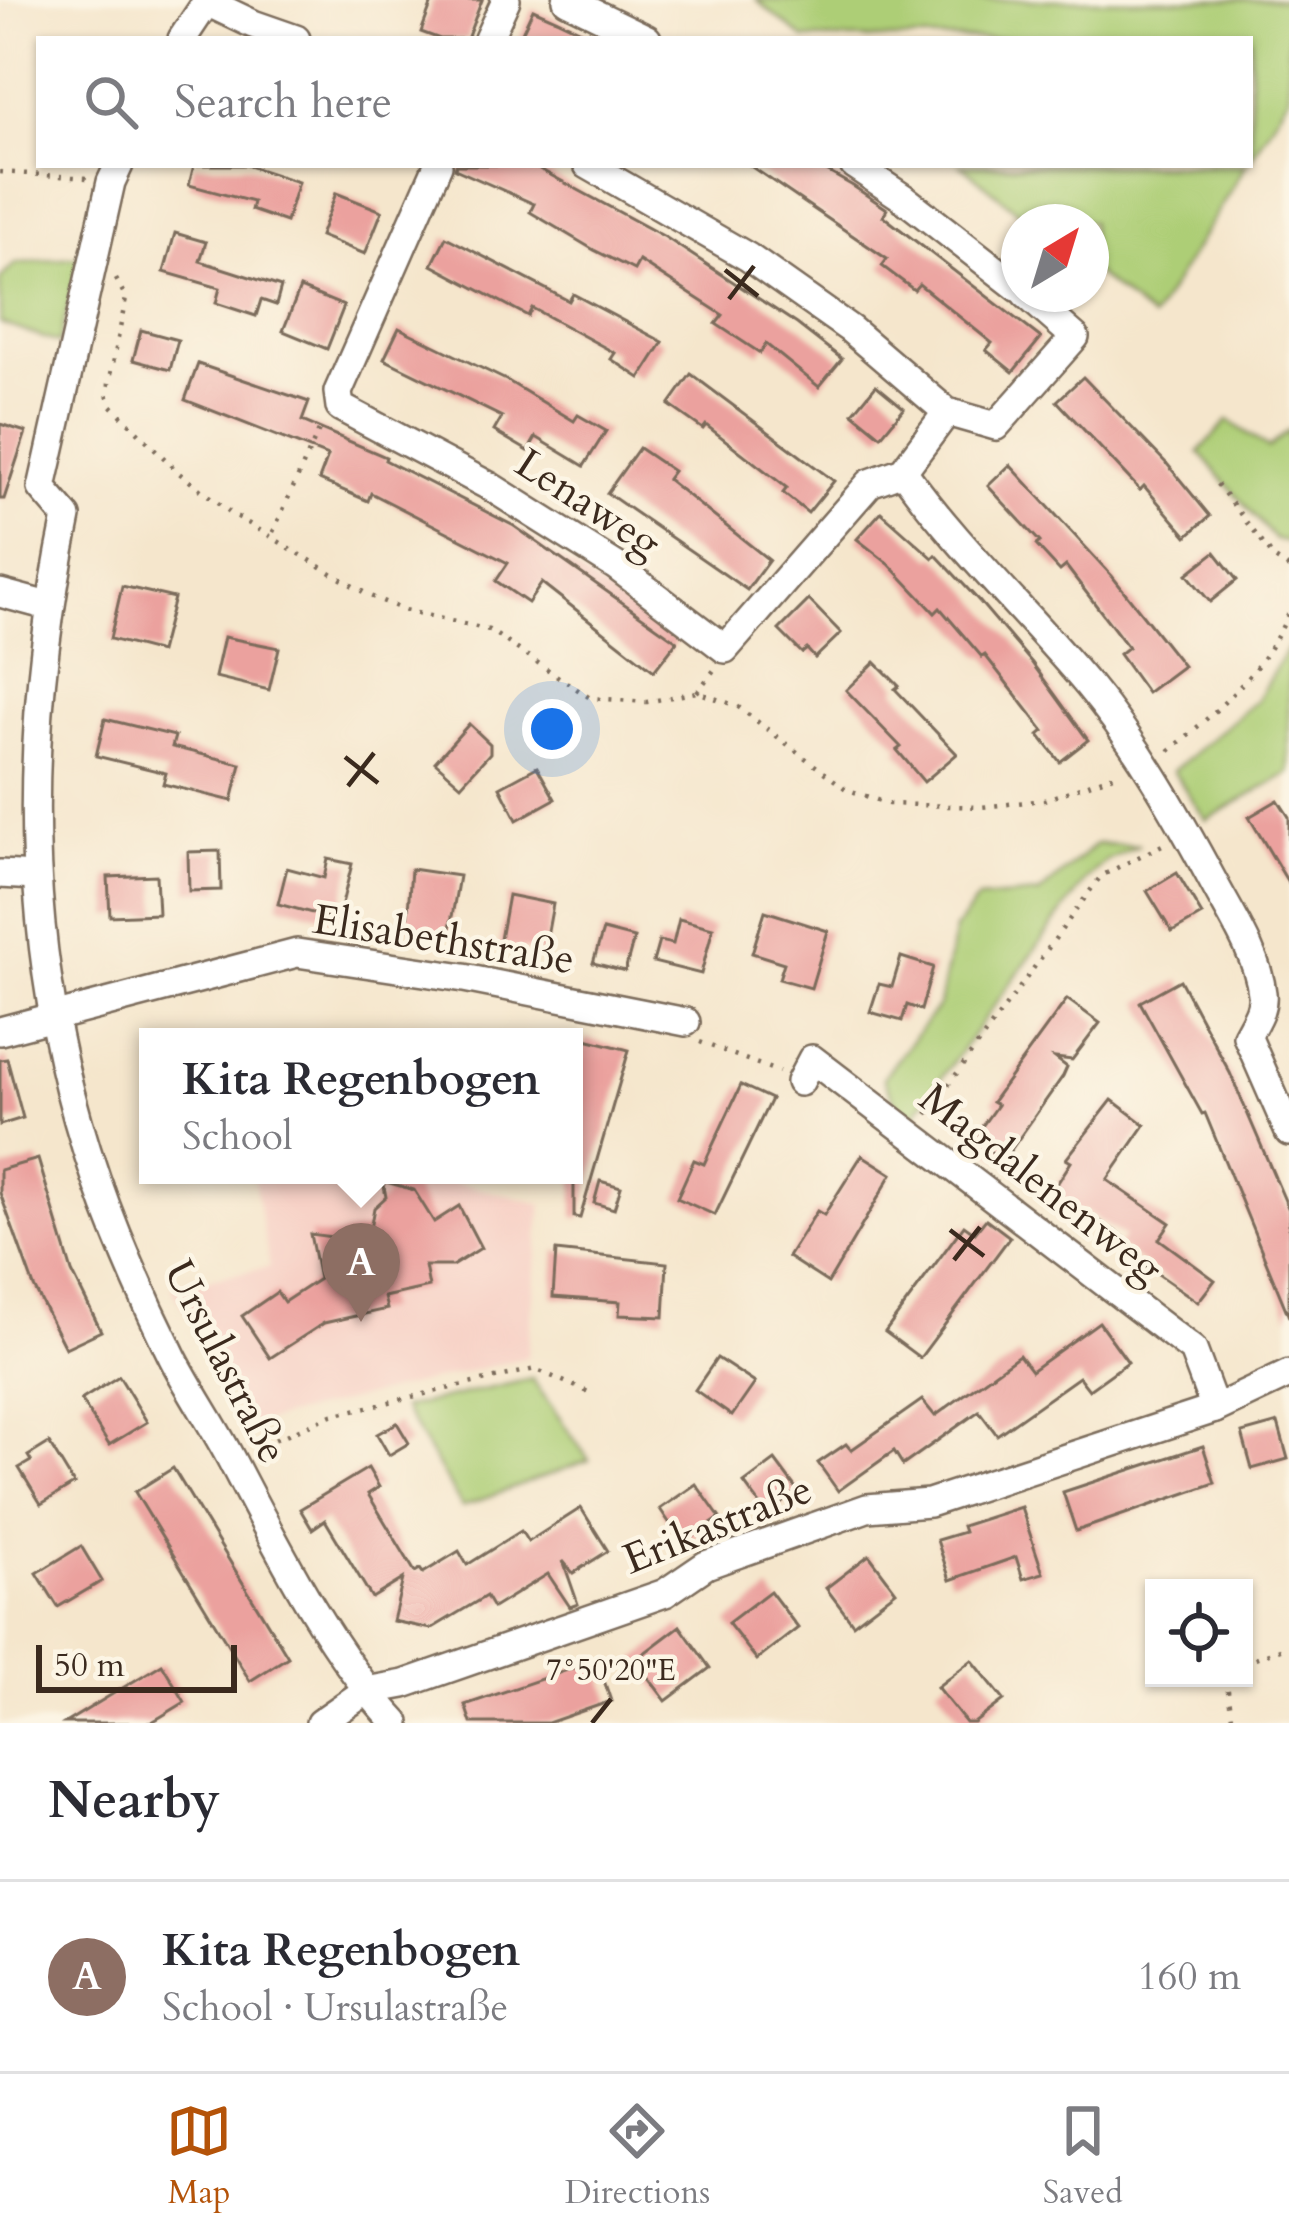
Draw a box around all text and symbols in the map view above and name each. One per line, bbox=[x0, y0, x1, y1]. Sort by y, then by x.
search box bbox=[36, 36, 1253, 168]
icon: search bbox=[78, 69, 144, 135]
text: Search here bbox=[174, 72, 392, 133]
north arrow bbox=[1001, 204, 1109, 312]
street label: Lenaweg bbox=[504, 435, 672, 572]
your location bbox=[522, 699, 582, 759]
street label: Elisabethstraße bbox=[309, 891, 578, 988]
popup bbox=[139, 1028, 583, 1184]
text: Kita Regenbogen bbox=[182, 1049, 540, 1110]
street label: Magdalenenweg bbox=[907, 1070, 1175, 1297]
text: School bbox=[182, 1110, 293, 1163]
pin: A bbox=[322, 1223, 400, 1322]
street label: Ursulastraße bbox=[150, 1251, 301, 1473]
street label: Erikastraße bbox=[615, 1461, 820, 1588]
map controls bbox=[1145, 1579, 1253, 1687]
button: locate bbox=[1145, 1579, 1253, 1687]
scale bar bbox=[36, 1639, 237, 1692]
text: 50 m bbox=[54, 1643, 125, 1688]
text: 7°50'20"E bbox=[546, 1650, 676, 1691]
text: Nearby bbox=[48, 1766, 220, 1836]
text: Kita Regenbogen bbox=[162, 1920, 520, 1981]
text: A bbox=[72, 1950, 102, 2003]
text: 160 m bbox=[1138, 1950, 1241, 2003]
text: School · Ursulastraße bbox=[162, 1981, 508, 2034]
tab: Map bbox=[166, 2098, 232, 2215]
tab: Directions bbox=[565, 2098, 710, 2215]
tab: Saved bbox=[1043, 2098, 1123, 2215]

